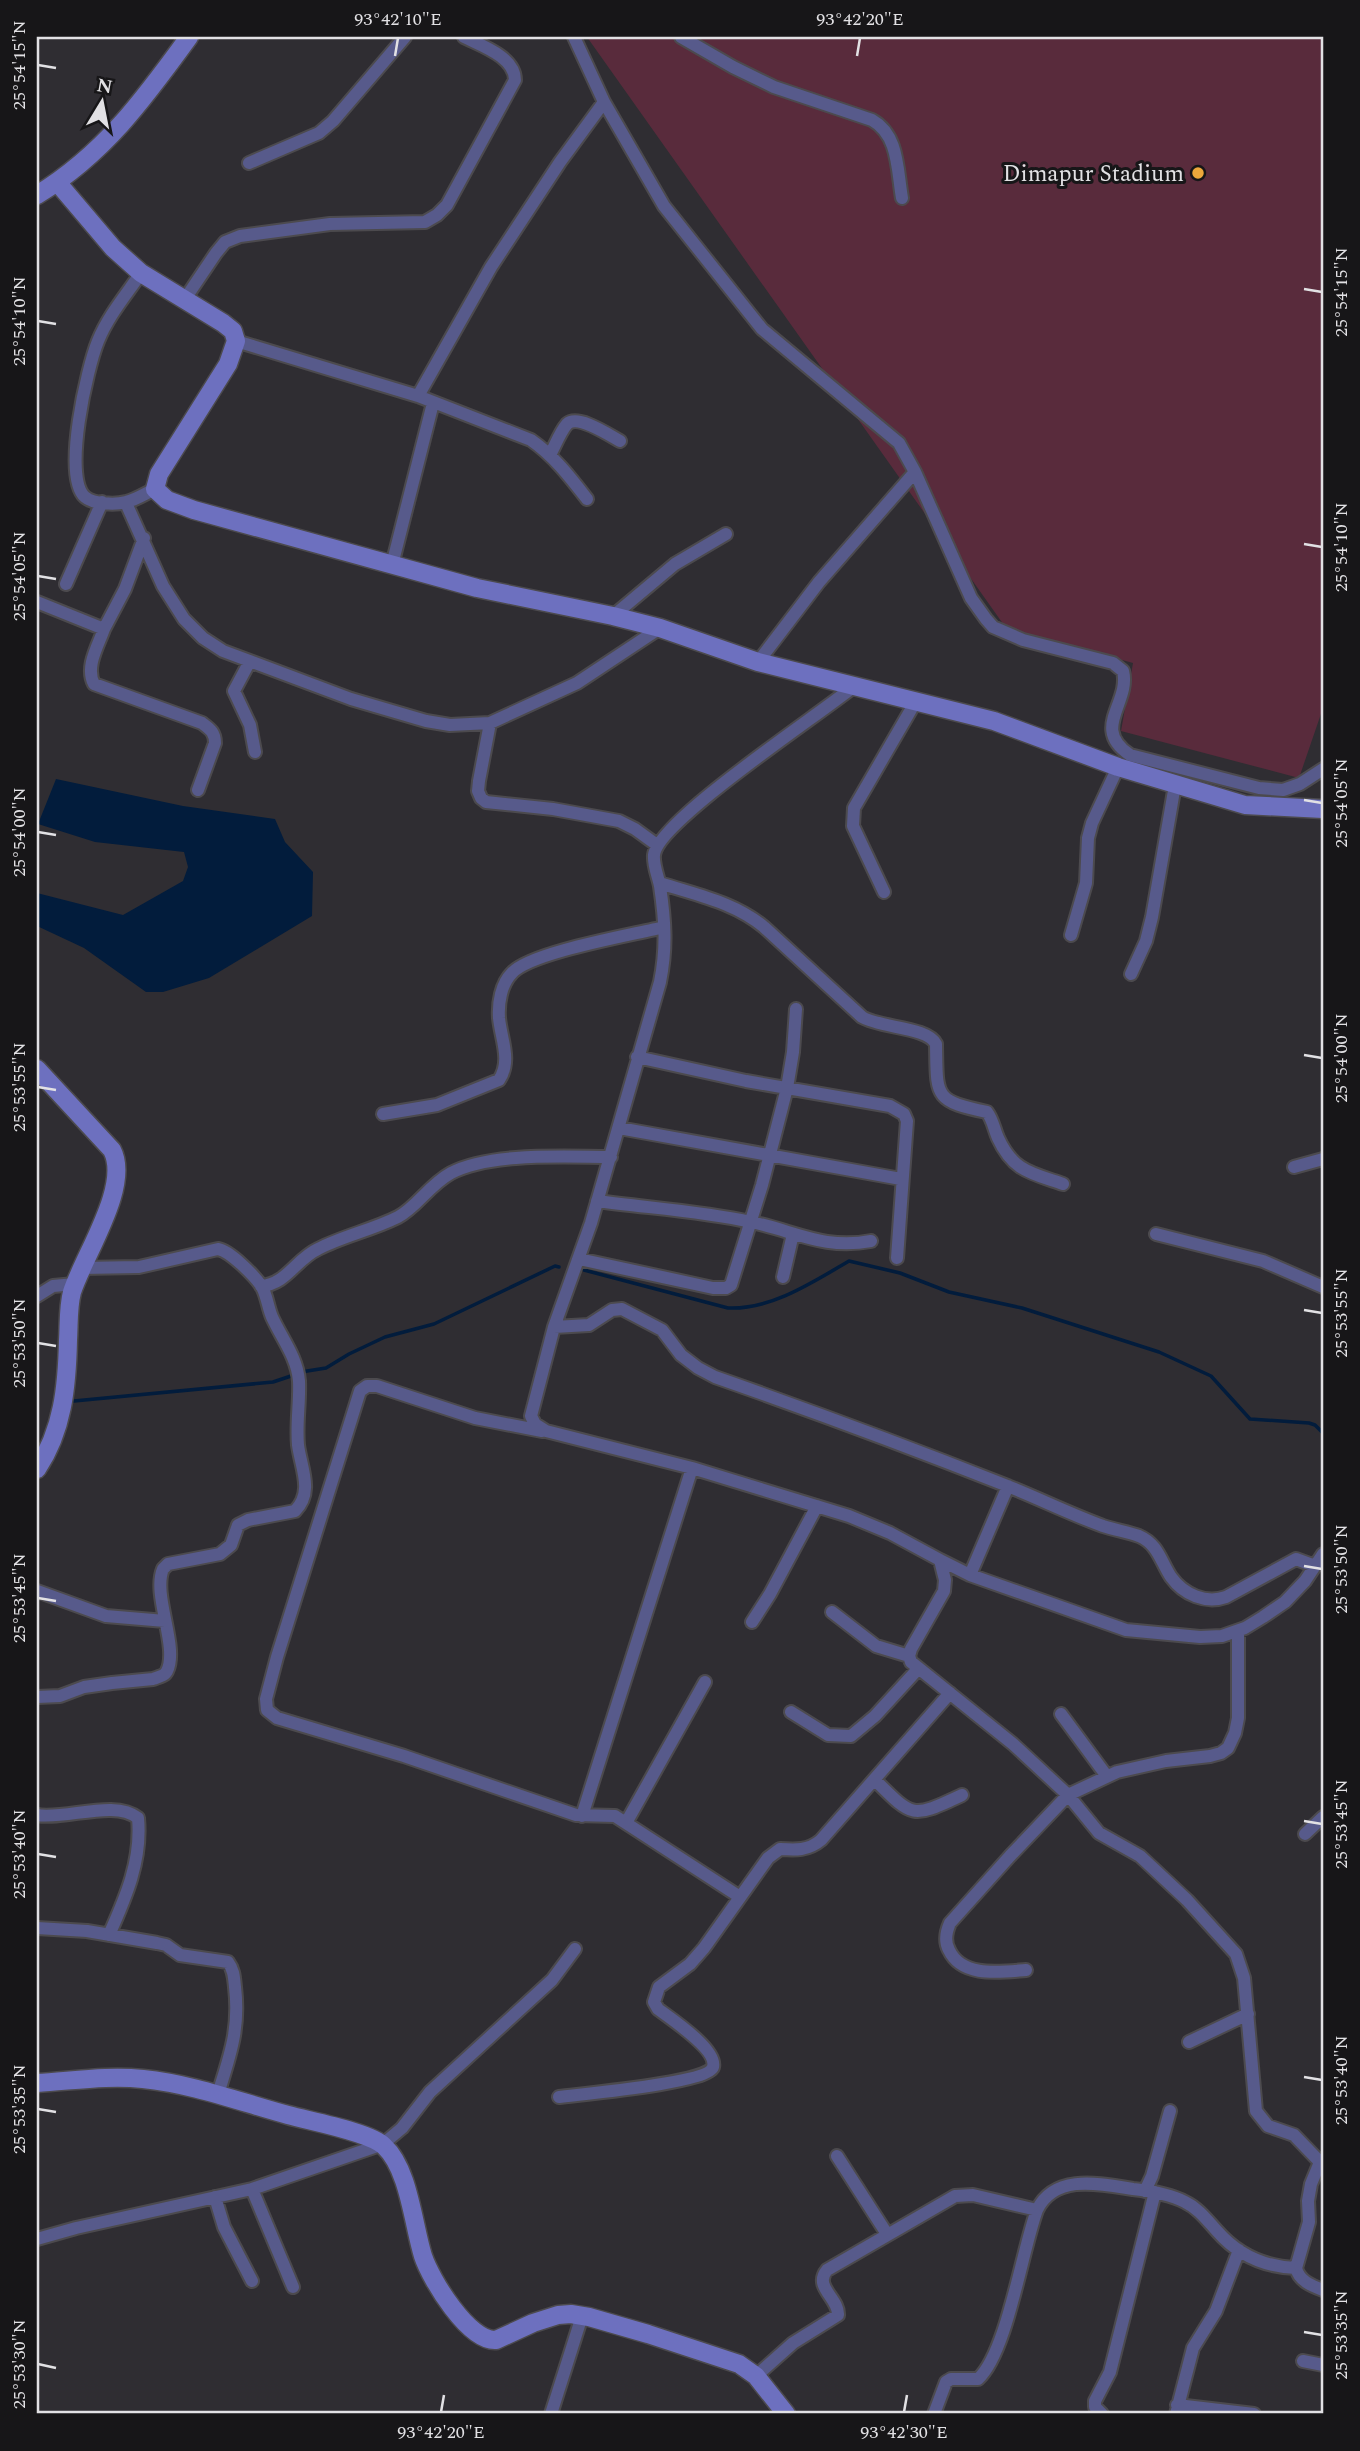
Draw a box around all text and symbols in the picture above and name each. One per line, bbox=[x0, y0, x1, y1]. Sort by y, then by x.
text: 93°42'10"E bbox=[354, 6, 442, 33]
text: 93°42'20"E bbox=[816, 6, 904, 33]
text: 25°54'15"N bbox=[6, 20, 33, 110]
north arrow bbox=[66, 66, 136, 136]
text: N bbox=[95, 71, 115, 102]
place label: Dimapur Stadium bbox=[1003, 157, 1184, 192]
marker: Dimapur Stadium bbox=[1190, 165, 1206, 181]
text: 25°54'15"N bbox=[1328, 247, 1355, 337]
text: 25°54'10"N bbox=[6, 276, 33, 366]
text: 25°54'10"N bbox=[1328, 502, 1355, 592]
text: 25°54'05"N bbox=[6, 531, 33, 621]
text: 25°54'05"N bbox=[1328, 758, 1355, 848]
text: 25°54'00"N bbox=[6, 787, 33, 877]
text: 25°54'00"N bbox=[1328, 1013, 1355, 1103]
text: 25°53'55"N bbox=[6, 1042, 33, 1132]
text: 25°53'55"N bbox=[1328, 1268, 1355, 1358]
text: 25°53'50"N bbox=[6, 1298, 33, 1388]
text: 25°53'50"N bbox=[1328, 1524, 1355, 1614]
text: 25°53'45"N bbox=[6, 1553, 33, 1643]
text: 25°53'45"N bbox=[1328, 1779, 1355, 1869]
text: 25°53'40"N bbox=[6, 1809, 33, 1899]
text: 25°53'40"N bbox=[1328, 2035, 1355, 2125]
text: 25°53'35"N bbox=[6, 2064, 33, 2154]
text: 25°53'35"N bbox=[1328, 2290, 1355, 2380]
text: 25°53'30"N bbox=[6, 2319, 33, 2409]
text: 93°42'20"E bbox=[397, 2419, 485, 2446]
text: 93°42'30"E bbox=[860, 2419, 948, 2446]

